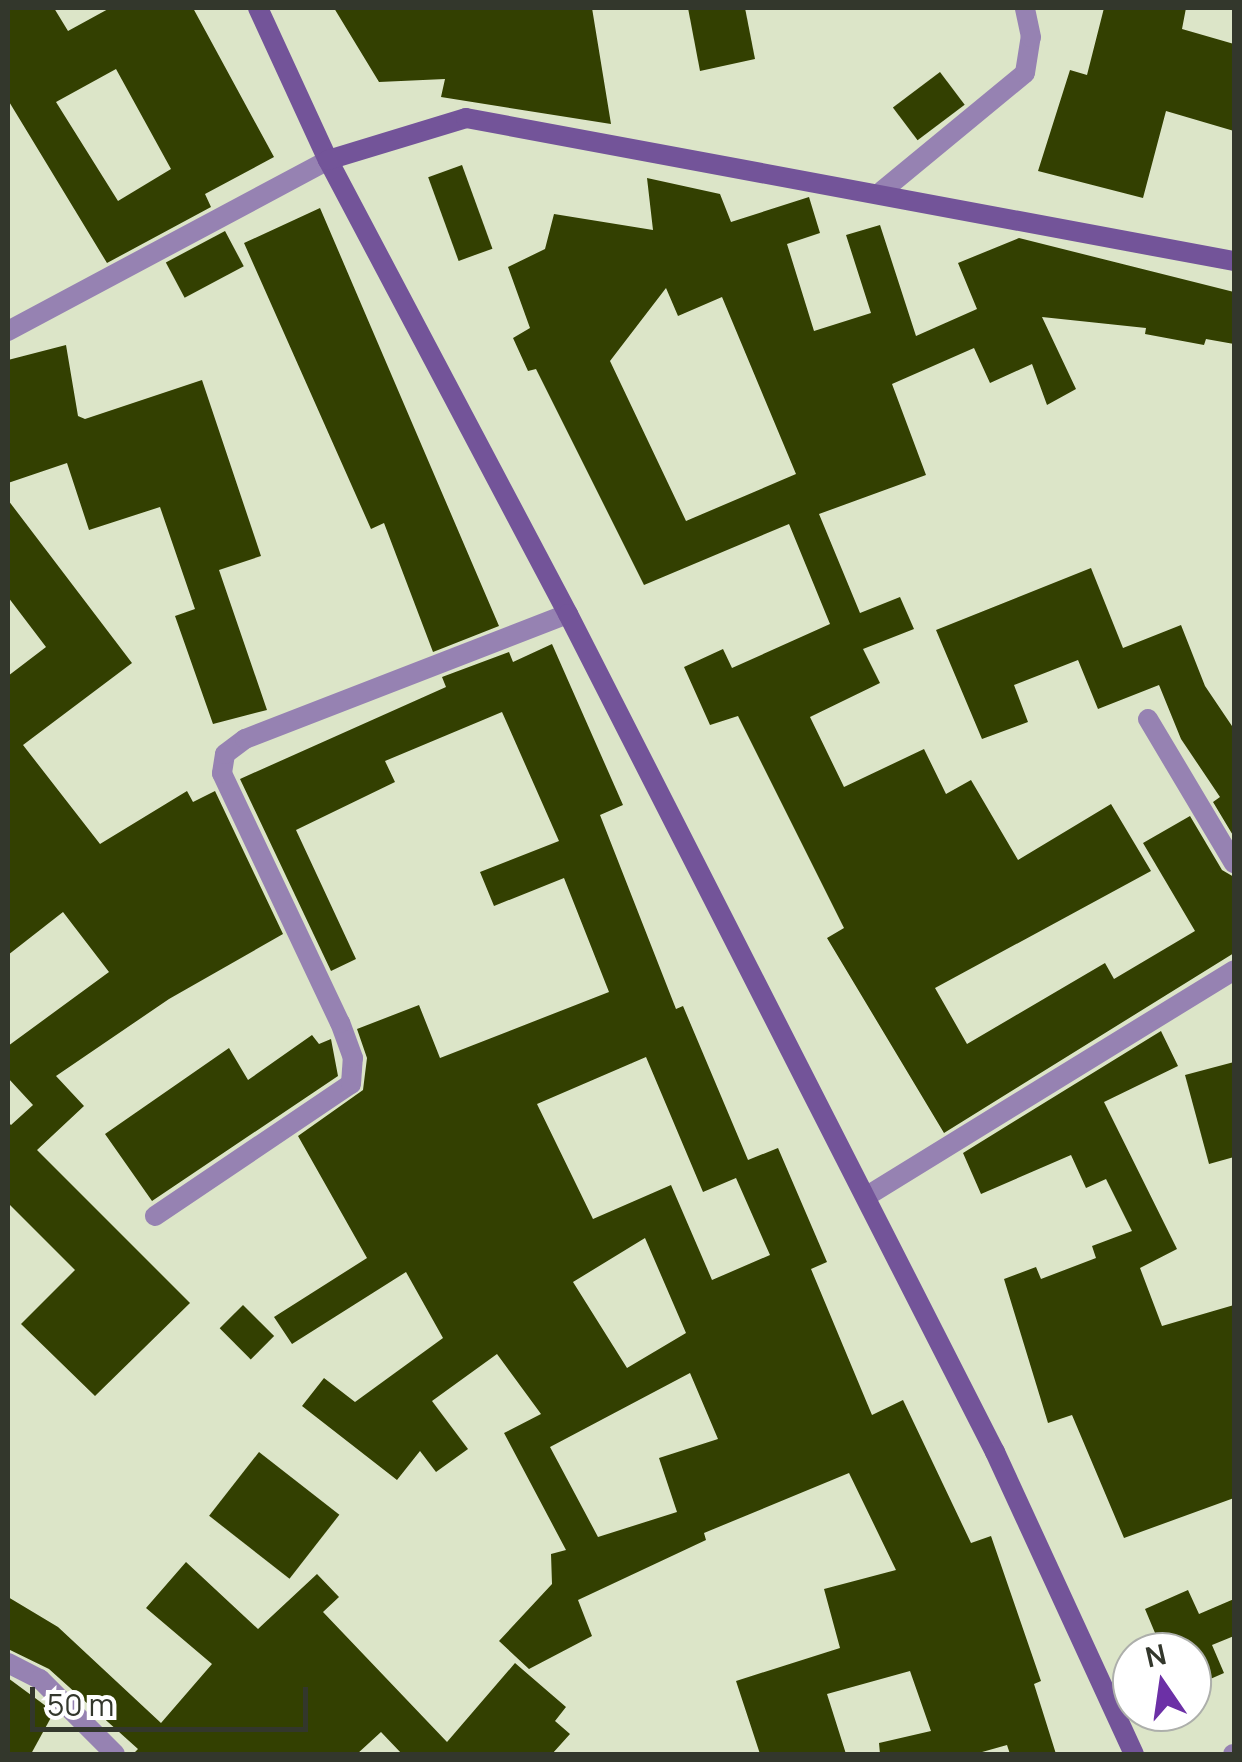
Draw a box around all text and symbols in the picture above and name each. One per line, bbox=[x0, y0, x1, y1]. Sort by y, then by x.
north arrow bbox=[1112, 1632, 1212, 1732]
text: N bbox=[1142, 1634, 1170, 1675]
scale bar bbox=[35, 1667, 312, 1729]
text: 50 m bbox=[47, 1684, 114, 1725]

